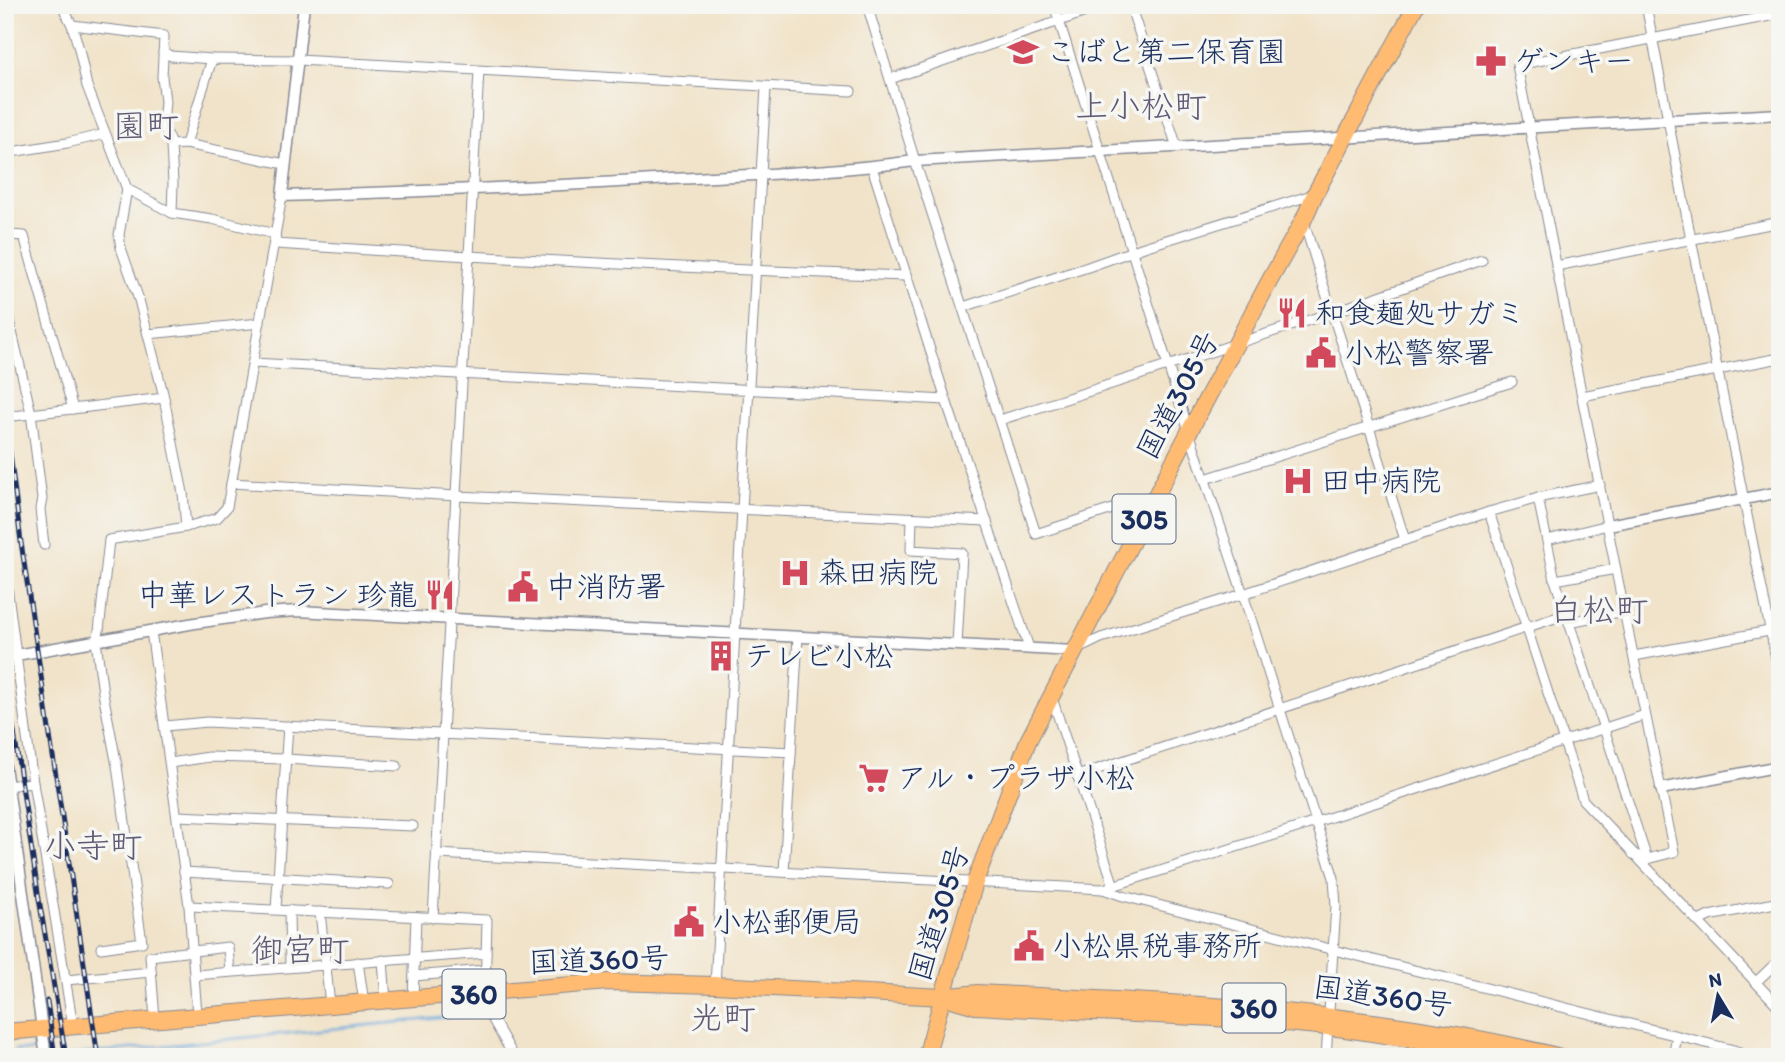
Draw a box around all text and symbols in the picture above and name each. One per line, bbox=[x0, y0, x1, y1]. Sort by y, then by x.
place label: こばと第二保育園 bbox=[1046, 33, 1286, 70]
school or university icon: こばと第二保育園 bbox=[1006, 35, 1040, 69]
place label: ゲンキー bbox=[1514, 42, 1634, 79]
pharmacy icon: ゲンキー bbox=[1474, 44, 1508, 78]
district label: 上小松町 bbox=[1075, 86, 1207, 125]
district label: 園町 bbox=[113, 106, 179, 145]
place label: 和食麺処サガミ bbox=[1315, 294, 1525, 331]
restaurant icon: 和食麺処サガミ bbox=[1275, 296, 1309, 330]
street label: 国道305号 bbox=[1128, 324, 1227, 466]
place label: 小松警察署 bbox=[1344, 334, 1494, 371]
public building icon: 小松警察署 bbox=[1304, 336, 1338, 370]
place label: 田中病院 bbox=[1321, 462, 1441, 499]
hospital icon: 田中病院 bbox=[1281, 464, 1315, 498]
road number: 305 bbox=[1112, 494, 1176, 544]
place label: 森田病院 bbox=[818, 554, 938, 591]
hospital icon: 森田病院 bbox=[778, 556, 812, 590]
place label: 中消防署 bbox=[546, 568, 666, 605]
public building icon: 中消防署 bbox=[506, 570, 540, 604]
place label: 中華レストラン 珍龍 bbox=[138, 576, 417, 613]
restaurant icon: 中華レストラン 珍龍 bbox=[423, 578, 457, 612]
district label: 白松町 bbox=[1550, 590, 1649, 629]
place label: テレビ小松 bbox=[744, 637, 894, 674]
building icon: テレビ小松 bbox=[704, 639, 738, 673]
place label: アル・プラザ小松 bbox=[897, 759, 1135, 796]
supermarket icon: アル・プラザ小松 bbox=[857, 761, 891, 795]
district label: 小寺町 bbox=[44, 826, 143, 865]
street label: 国道305号 bbox=[900, 840, 977, 985]
place label: 小松郵便局 bbox=[712, 903, 862, 940]
public building icon: 小松郵便局 bbox=[672, 905, 706, 939]
place label: 小松県税事務所 bbox=[1052, 927, 1262, 964]
public building icon: 小松県税事務所 bbox=[1012, 929, 1046, 963]
district label: 御宮町 bbox=[251, 930, 350, 969]
street label: 国道360号 bbox=[528, 939, 670, 980]
north arrow bbox=[1684, 960, 1754, 1030]
street label: 国道360号 bbox=[1311, 967, 1455, 1024]
text: N bbox=[1707, 967, 1723, 992]
road number: 360 bbox=[442, 970, 505, 1018]
road number: 360 bbox=[1222, 984, 1286, 1032]
district label: 光町 bbox=[690, 998, 756, 1037]

